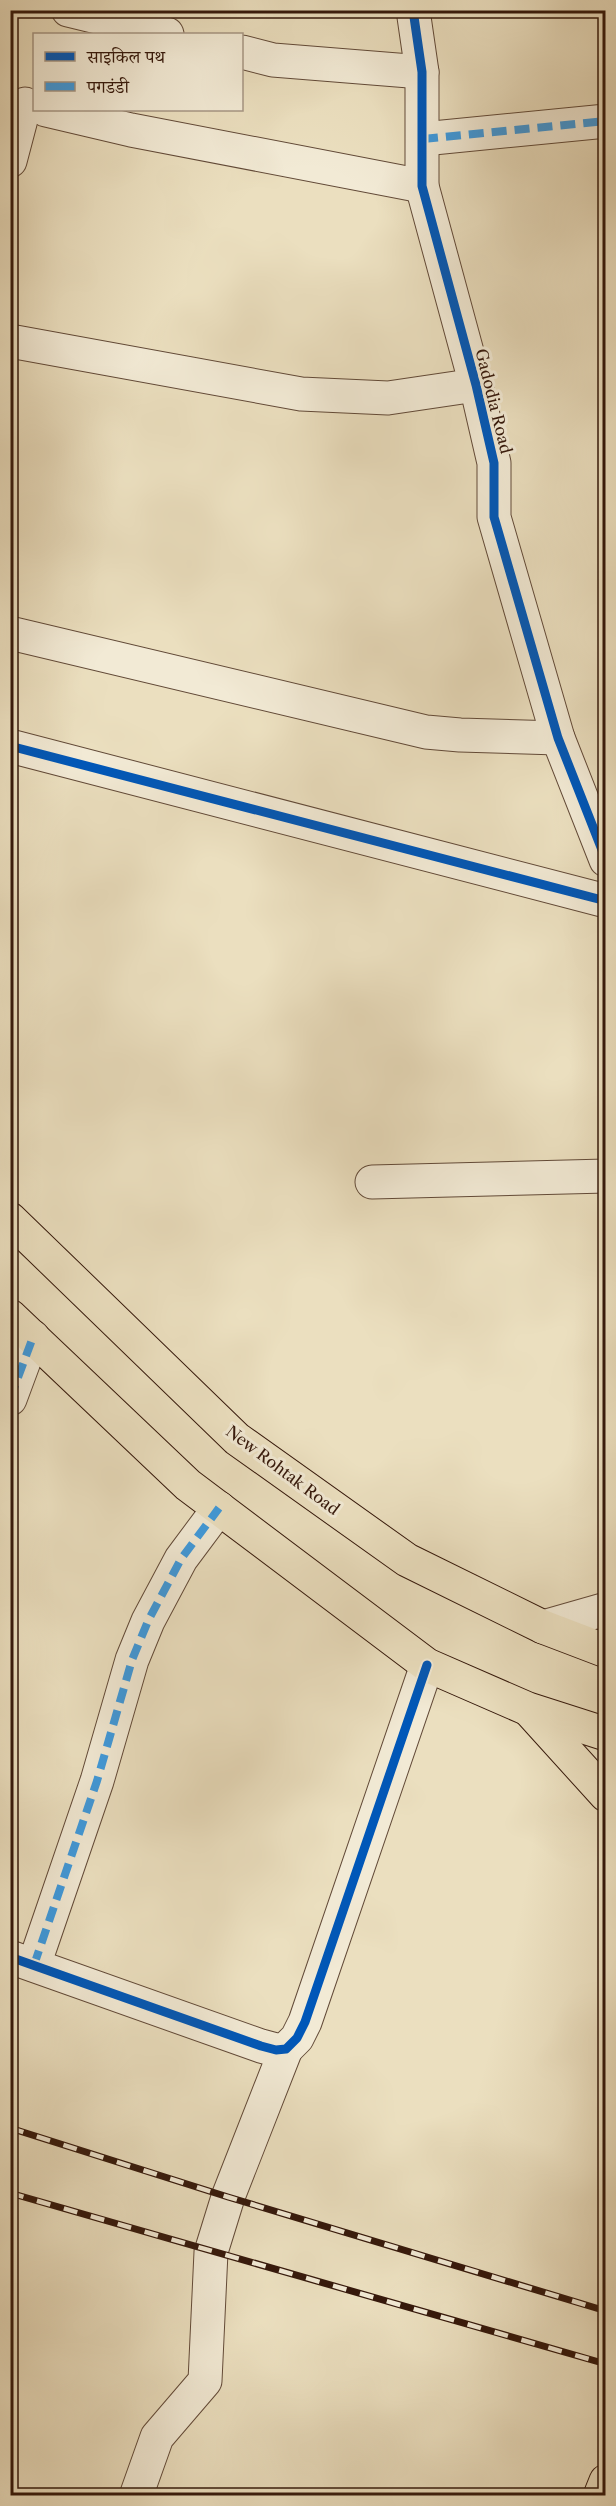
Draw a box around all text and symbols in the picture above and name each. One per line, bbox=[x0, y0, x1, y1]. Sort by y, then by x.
legend bbox=[33, 33, 243, 111]
text: साइकिल पथ bbox=[86, 46, 166, 68]
text: पगडंडी bbox=[86, 76, 130, 98]
street label: Gadodia Road bbox=[471, 346, 517, 456]
street label: New Rohtak Road bbox=[222, 1421, 344, 1519]

